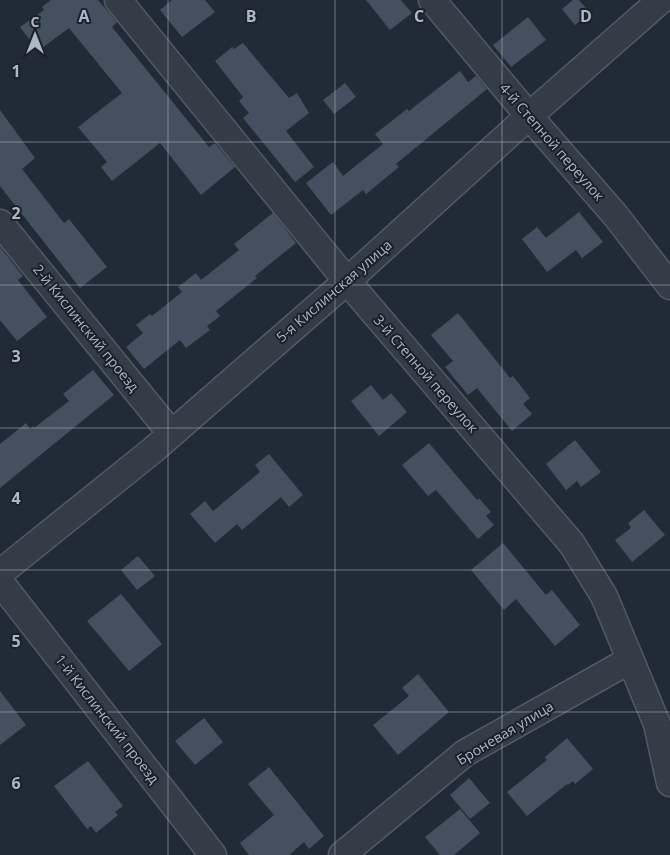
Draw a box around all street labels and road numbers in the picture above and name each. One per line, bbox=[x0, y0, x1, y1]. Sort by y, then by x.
street label: 4-й Степной переулок bbox=[496, 79, 609, 205]
street label: 5-я Кислинская улица bbox=[272, 235, 396, 346]
street label: 2-й Кислинский проезд bbox=[29, 260, 144, 395]
street label: 3-й Степной переулок bbox=[370, 311, 483, 437]
street label: 1-й Кислинский проезд bbox=[51, 650, 164, 787]
street label: Броневая улица bbox=[453, 696, 557, 769]

